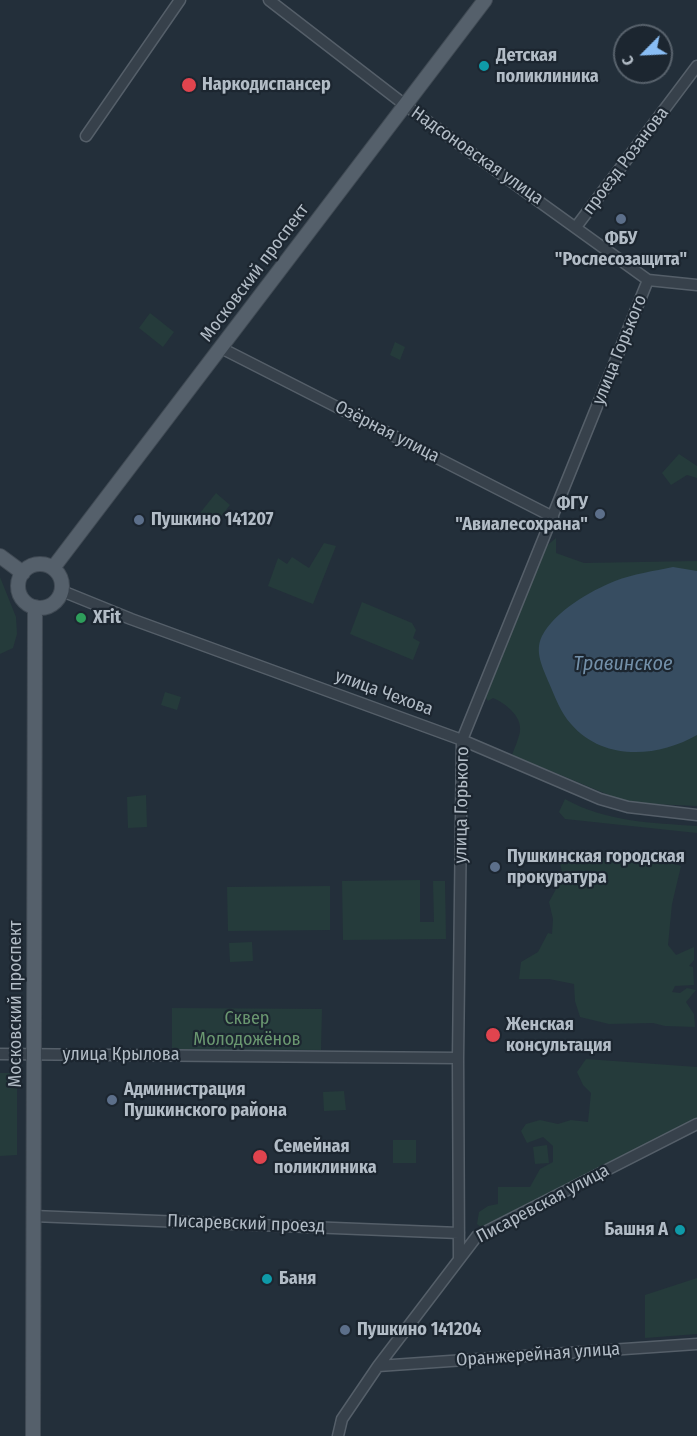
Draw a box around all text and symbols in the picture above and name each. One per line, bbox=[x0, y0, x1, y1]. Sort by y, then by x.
north arrow bbox=[613, 24, 673, 84]
place label: Детская поликлиника bbox=[496, 45, 599, 88]
text: С bbox=[618, 53, 638, 68]
marker: Детская поликлиника bbox=[477, 59, 491, 73]
place label: Наркодиспансер bbox=[202, 74, 331, 96]
marker: Наркодиспансер bbox=[180, 76, 198, 94]
street label: Надсоновская улица bbox=[407, 102, 547, 210]
street label: проезд Розанова bbox=[578, 103, 674, 219]
street label: Московский проспект bbox=[196, 200, 314, 346]
marker: ФБУ "Рослесозащита" bbox=[614, 212, 628, 226]
place label: ФБУ "Рослесозащита" bbox=[555, 228, 687, 270]
street label: улица Горького bbox=[588, 292, 652, 408]
street label: Озёрная улица bbox=[331, 396, 443, 468]
place label: ФГУ "Авиалесохрана" bbox=[455, 493, 588, 536]
marker: ФГУ "Авиалесохрана" bbox=[593, 507, 607, 521]
place label: Пушкино 141207 bbox=[151, 509, 273, 531]
marker: Пушкино 141207 bbox=[132, 513, 146, 527]
place label: XFit bbox=[93, 607, 121, 629]
marker: XFit bbox=[74, 611, 88, 625]
water label: Травинское bbox=[574, 652, 672, 676]
street label: улица Чехова bbox=[332, 665, 436, 721]
street label: улица Горького bbox=[450, 746, 474, 864]
place label: Пушкинская городская прокуратура bbox=[507, 846, 685, 888]
marker: Пушкинская городская прокуратура bbox=[488, 860, 502, 874]
street label: Московский проспект bbox=[5, 921, 27, 1087]
park label: Сквер Молодожёнов bbox=[193, 1008, 301, 1050]
place label: Женская консультация bbox=[506, 1014, 612, 1056]
marker: Женская консультация bbox=[484, 1026, 502, 1044]
street label: улица Крылова bbox=[63, 1044, 179, 1066]
place label: Администрация Пушкинского района bbox=[124, 1079, 287, 1122]
marker: Администрация Пушкинского района bbox=[105, 1093, 119, 1107]
place label: Семейная поликлиника bbox=[274, 1136, 377, 1178]
marker: Семейная поликлиника bbox=[251, 1148, 269, 1166]
street label: Писаревская улица bbox=[473, 1160, 613, 1248]
street label: Писаревский проезд bbox=[167, 1210, 325, 1238]
place label: Башня А bbox=[604, 1219, 668, 1241]
marker: Башня А bbox=[673, 1223, 687, 1237]
place label: Баня bbox=[279, 1268, 316, 1290]
marker: Баня bbox=[260, 1272, 274, 1286]
place label: Пушкино 141204 bbox=[357, 1319, 481, 1341]
marker: Пушкино 141204 bbox=[338, 1323, 352, 1337]
street label: Оранжерейная улица bbox=[455, 1339, 621, 1371]

